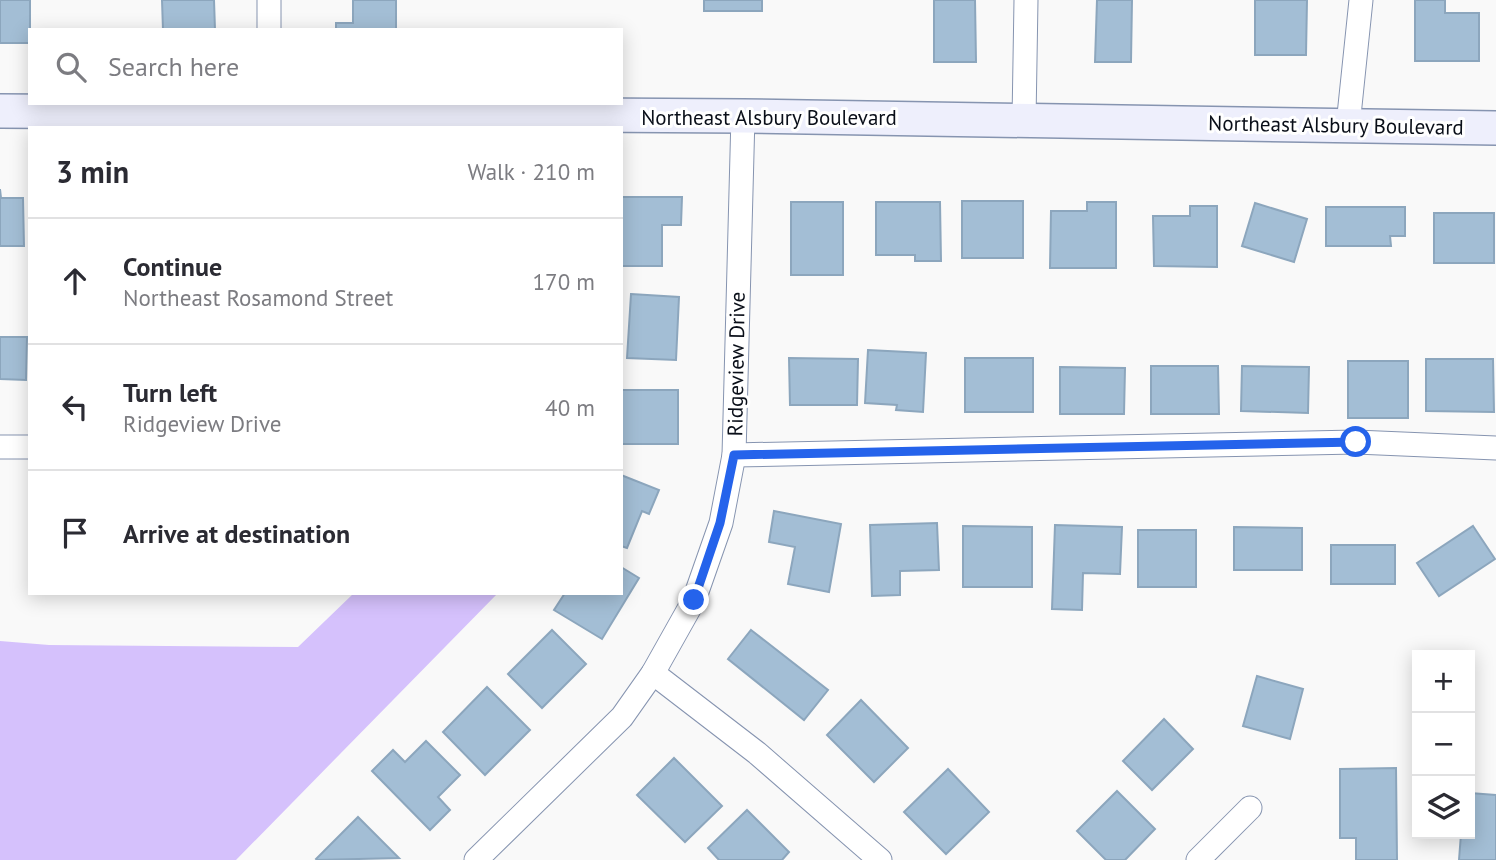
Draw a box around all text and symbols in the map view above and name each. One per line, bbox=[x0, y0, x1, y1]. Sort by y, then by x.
search box bbox=[28, 28, 623, 105]
icon: search bbox=[52, 48, 90, 86]
text: Search here bbox=[108, 50, 239, 83]
street label: Northeast Alsbury Boulevard bbox=[641, 104, 897, 131]
street label: Northeast Alsbury Boulevard bbox=[1208, 109, 1464, 141]
text: 3 min bbox=[56, 152, 129, 191]
text: Walk · 210 m bbox=[468, 157, 595, 186]
text: Continue bbox=[123, 250, 222, 283]
icon: ahead bbox=[56, 262, 94, 300]
text: 170 m bbox=[533, 267, 595, 296]
text: Northeast Rosamond Street bbox=[123, 283, 393, 312]
street label: Ridgeview Drive bbox=[721, 291, 751, 437]
text: Turn left bbox=[123, 376, 217, 409]
icon: left bbox=[56, 388, 94, 426]
text: 40 m bbox=[545, 393, 595, 422]
text: Ridgeview Drive bbox=[123, 409, 281, 438]
route start bbox=[1340, 426, 1371, 457]
icon: arrive bbox=[56, 514, 94, 552]
text: Arrive at destination bbox=[123, 517, 350, 550]
route end bbox=[678, 584, 709, 615]
map controls bbox=[1412, 650, 1475, 839]
button: + bbox=[1412, 650, 1475, 713]
button: − bbox=[1412, 713, 1475, 776]
button: layers bbox=[1412, 776, 1475, 839]

